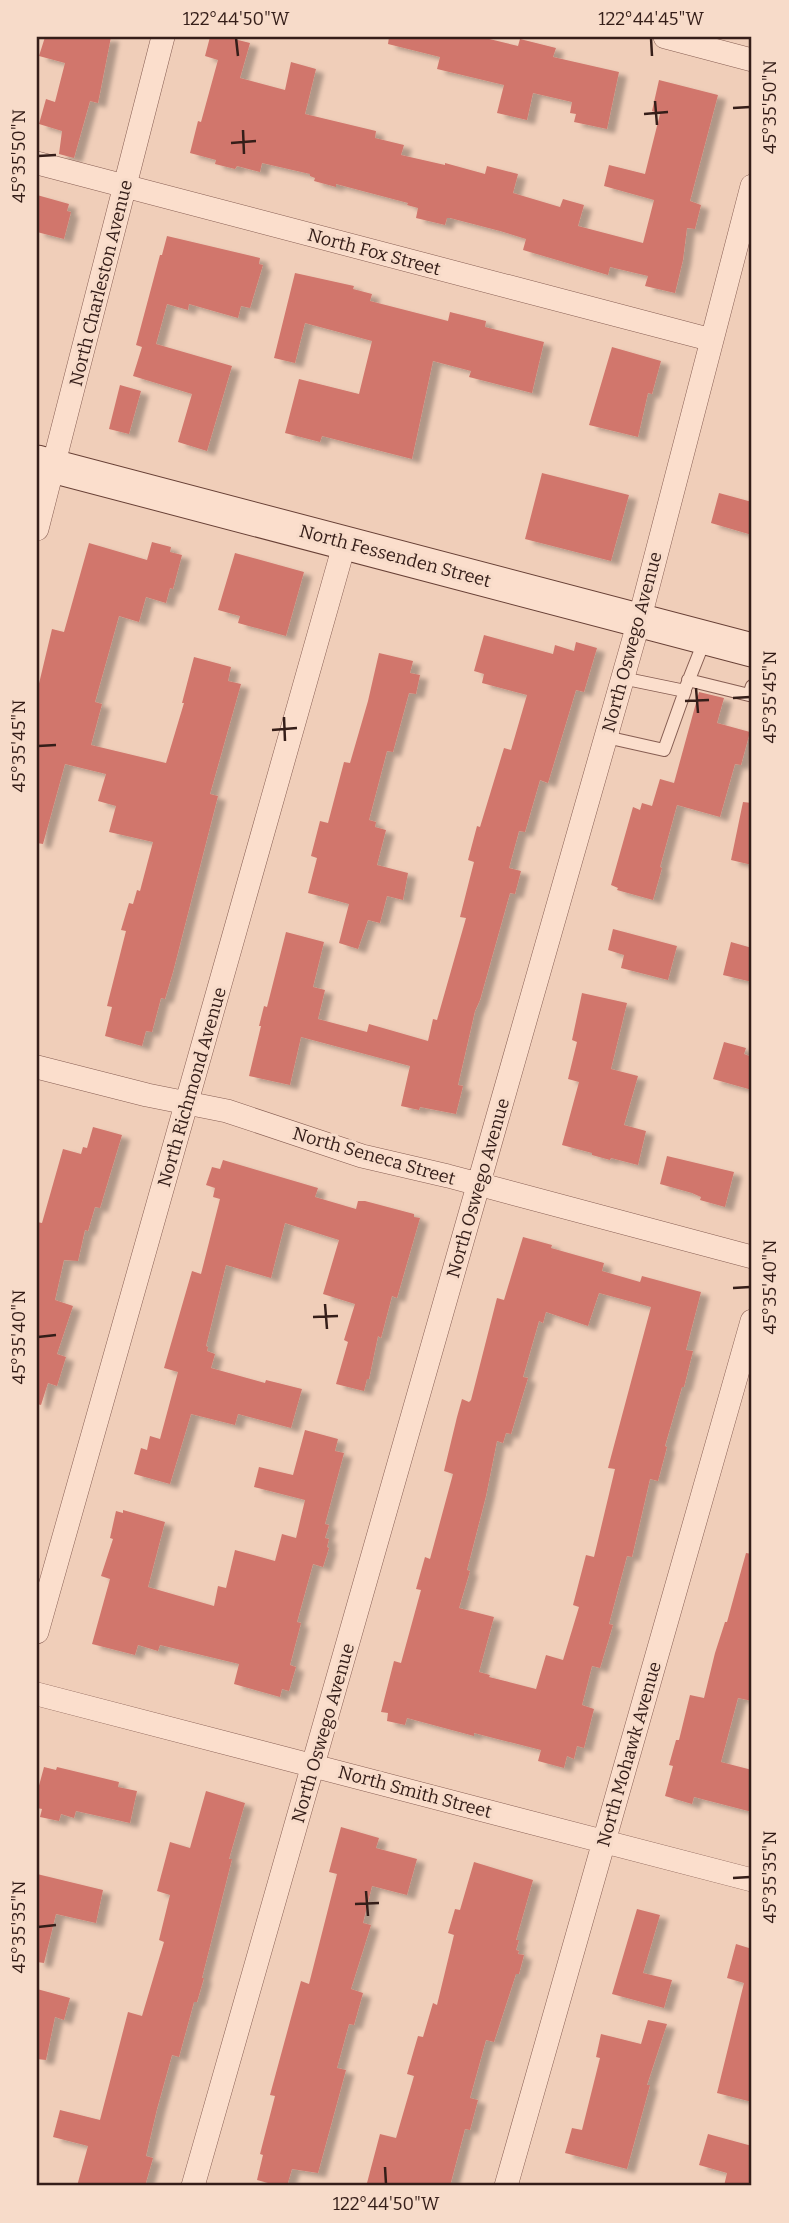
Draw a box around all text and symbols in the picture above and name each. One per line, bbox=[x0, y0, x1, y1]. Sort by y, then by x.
text: 122°44'50"W bbox=[183, 8, 290, 30]
text: 122°44'45"W bbox=[598, 8, 704, 30]
text: 45°35'50"N bbox=[759, 60, 781, 154]
text: 45°35'50"N bbox=[8, 109, 30, 203]
street label: North Charleston Avenue bbox=[65, 178, 137, 388]
street label: North Fox Street bbox=[305, 224, 443, 280]
street label: North Fessenden Street bbox=[297, 520, 494, 592]
street label: North Oswego Avenue bbox=[597, 549, 667, 735]
text: 45°35'45"N bbox=[759, 650, 781, 744]
text: 45°35'45"N bbox=[8, 699, 30, 793]
street label: North Richmond Avenue bbox=[153, 985, 231, 1189]
street label: North Oswego Avenue bbox=[442, 1096, 514, 1280]
street label: North Seneca Street bbox=[290, 1122, 458, 1190]
text: 45°35'40"N bbox=[759, 1239, 781, 1335]
text: 45°35'40"N bbox=[8, 1289, 30, 1385]
street label: North Oswego Avenue bbox=[287, 1641, 359, 1825]
street label: North Mohawk Avenue bbox=[592, 1659, 666, 1849]
street label: North Smith Street bbox=[336, 1761, 495, 1823]
text: 45°35'35"N bbox=[759, 1831, 781, 1923]
text: 45°35'35"N bbox=[8, 1881, 30, 1973]
text: 122°44'50"W bbox=[333, 2193, 440, 2215]

